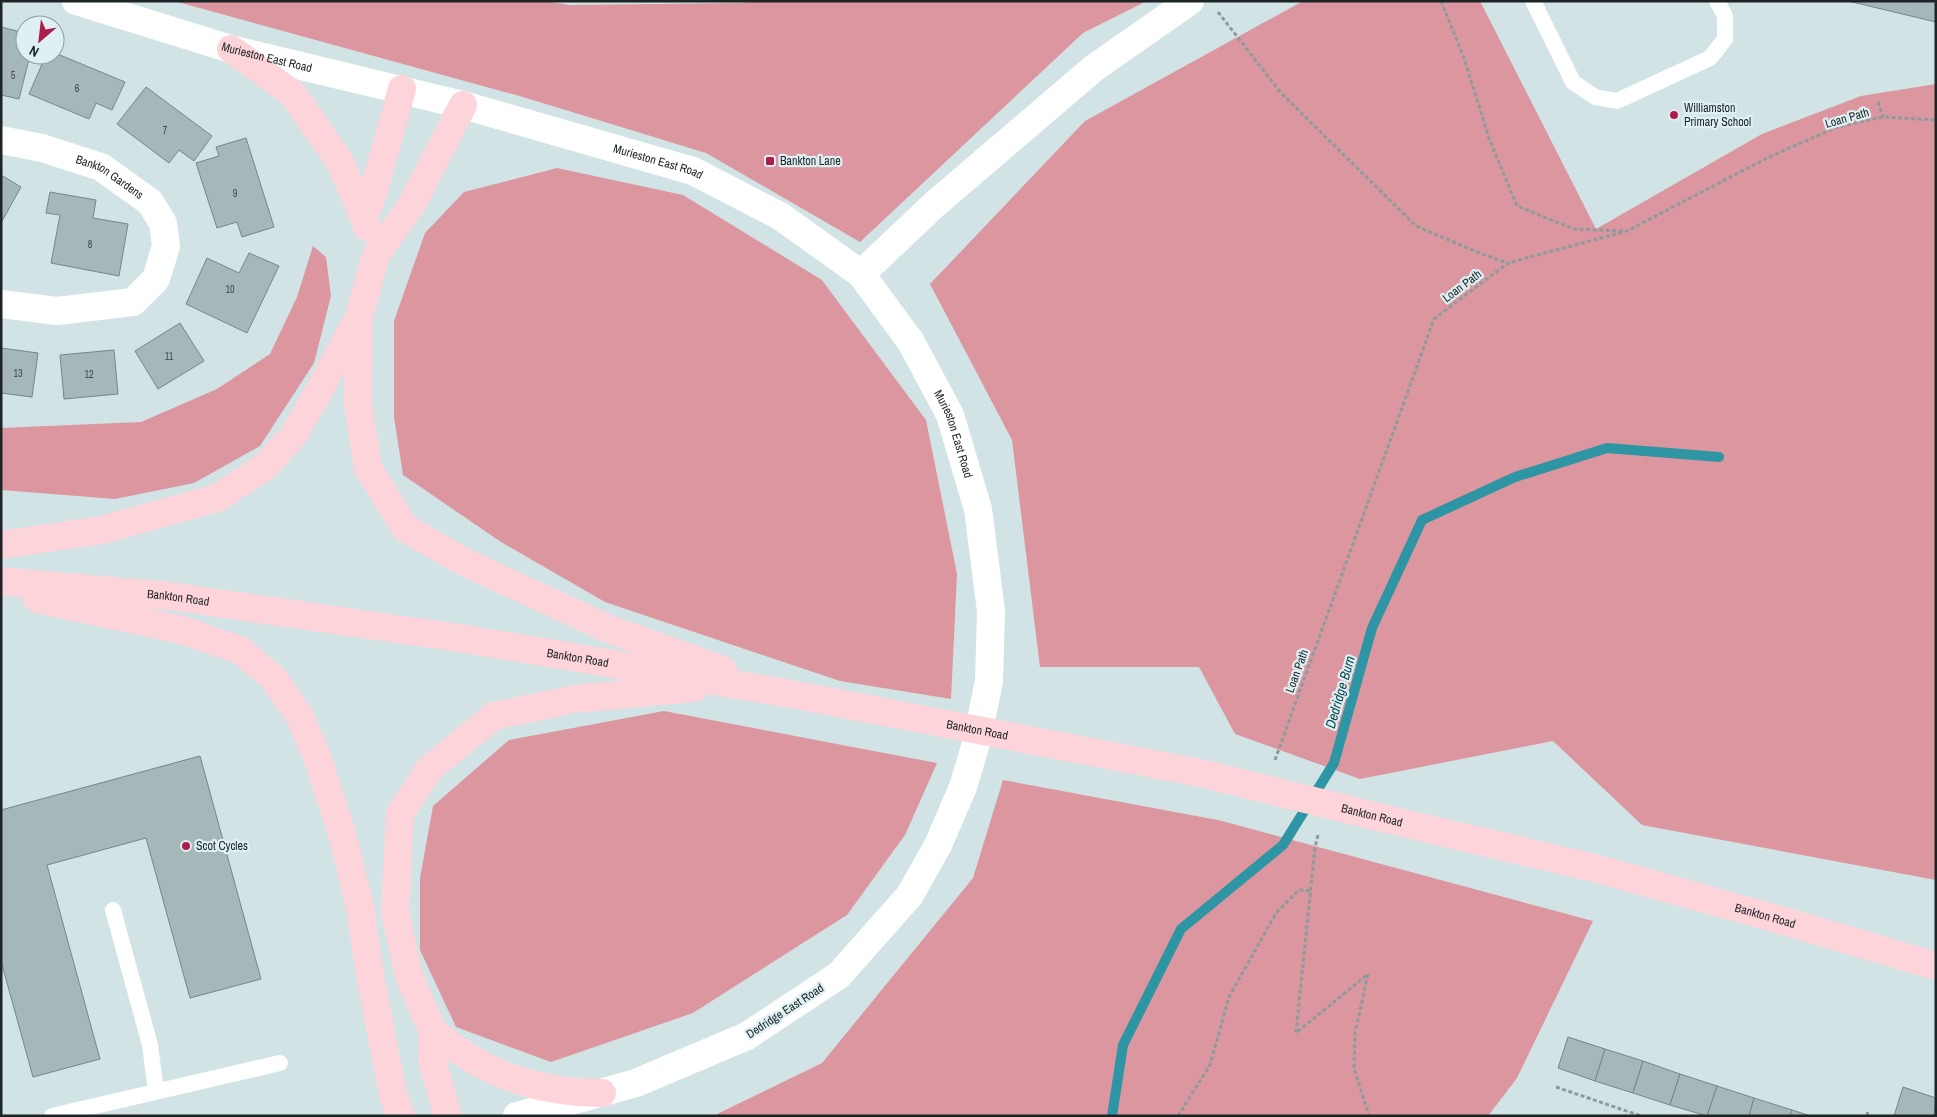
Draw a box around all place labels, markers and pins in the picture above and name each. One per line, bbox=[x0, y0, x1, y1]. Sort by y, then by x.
place label: Williamston Primary School bbox=[1684, 100, 1751, 130]
marker: Williamston Primary School bbox=[1668, 109, 1680, 121]
place label: Bankton Lane bbox=[780, 153, 841, 169]
marker: Bankton Lane bbox=[764, 155, 776, 167]
place label: Scot Cycles bbox=[196, 838, 248, 854]
marker: Scot Cycles bbox=[180, 840, 192, 852]

